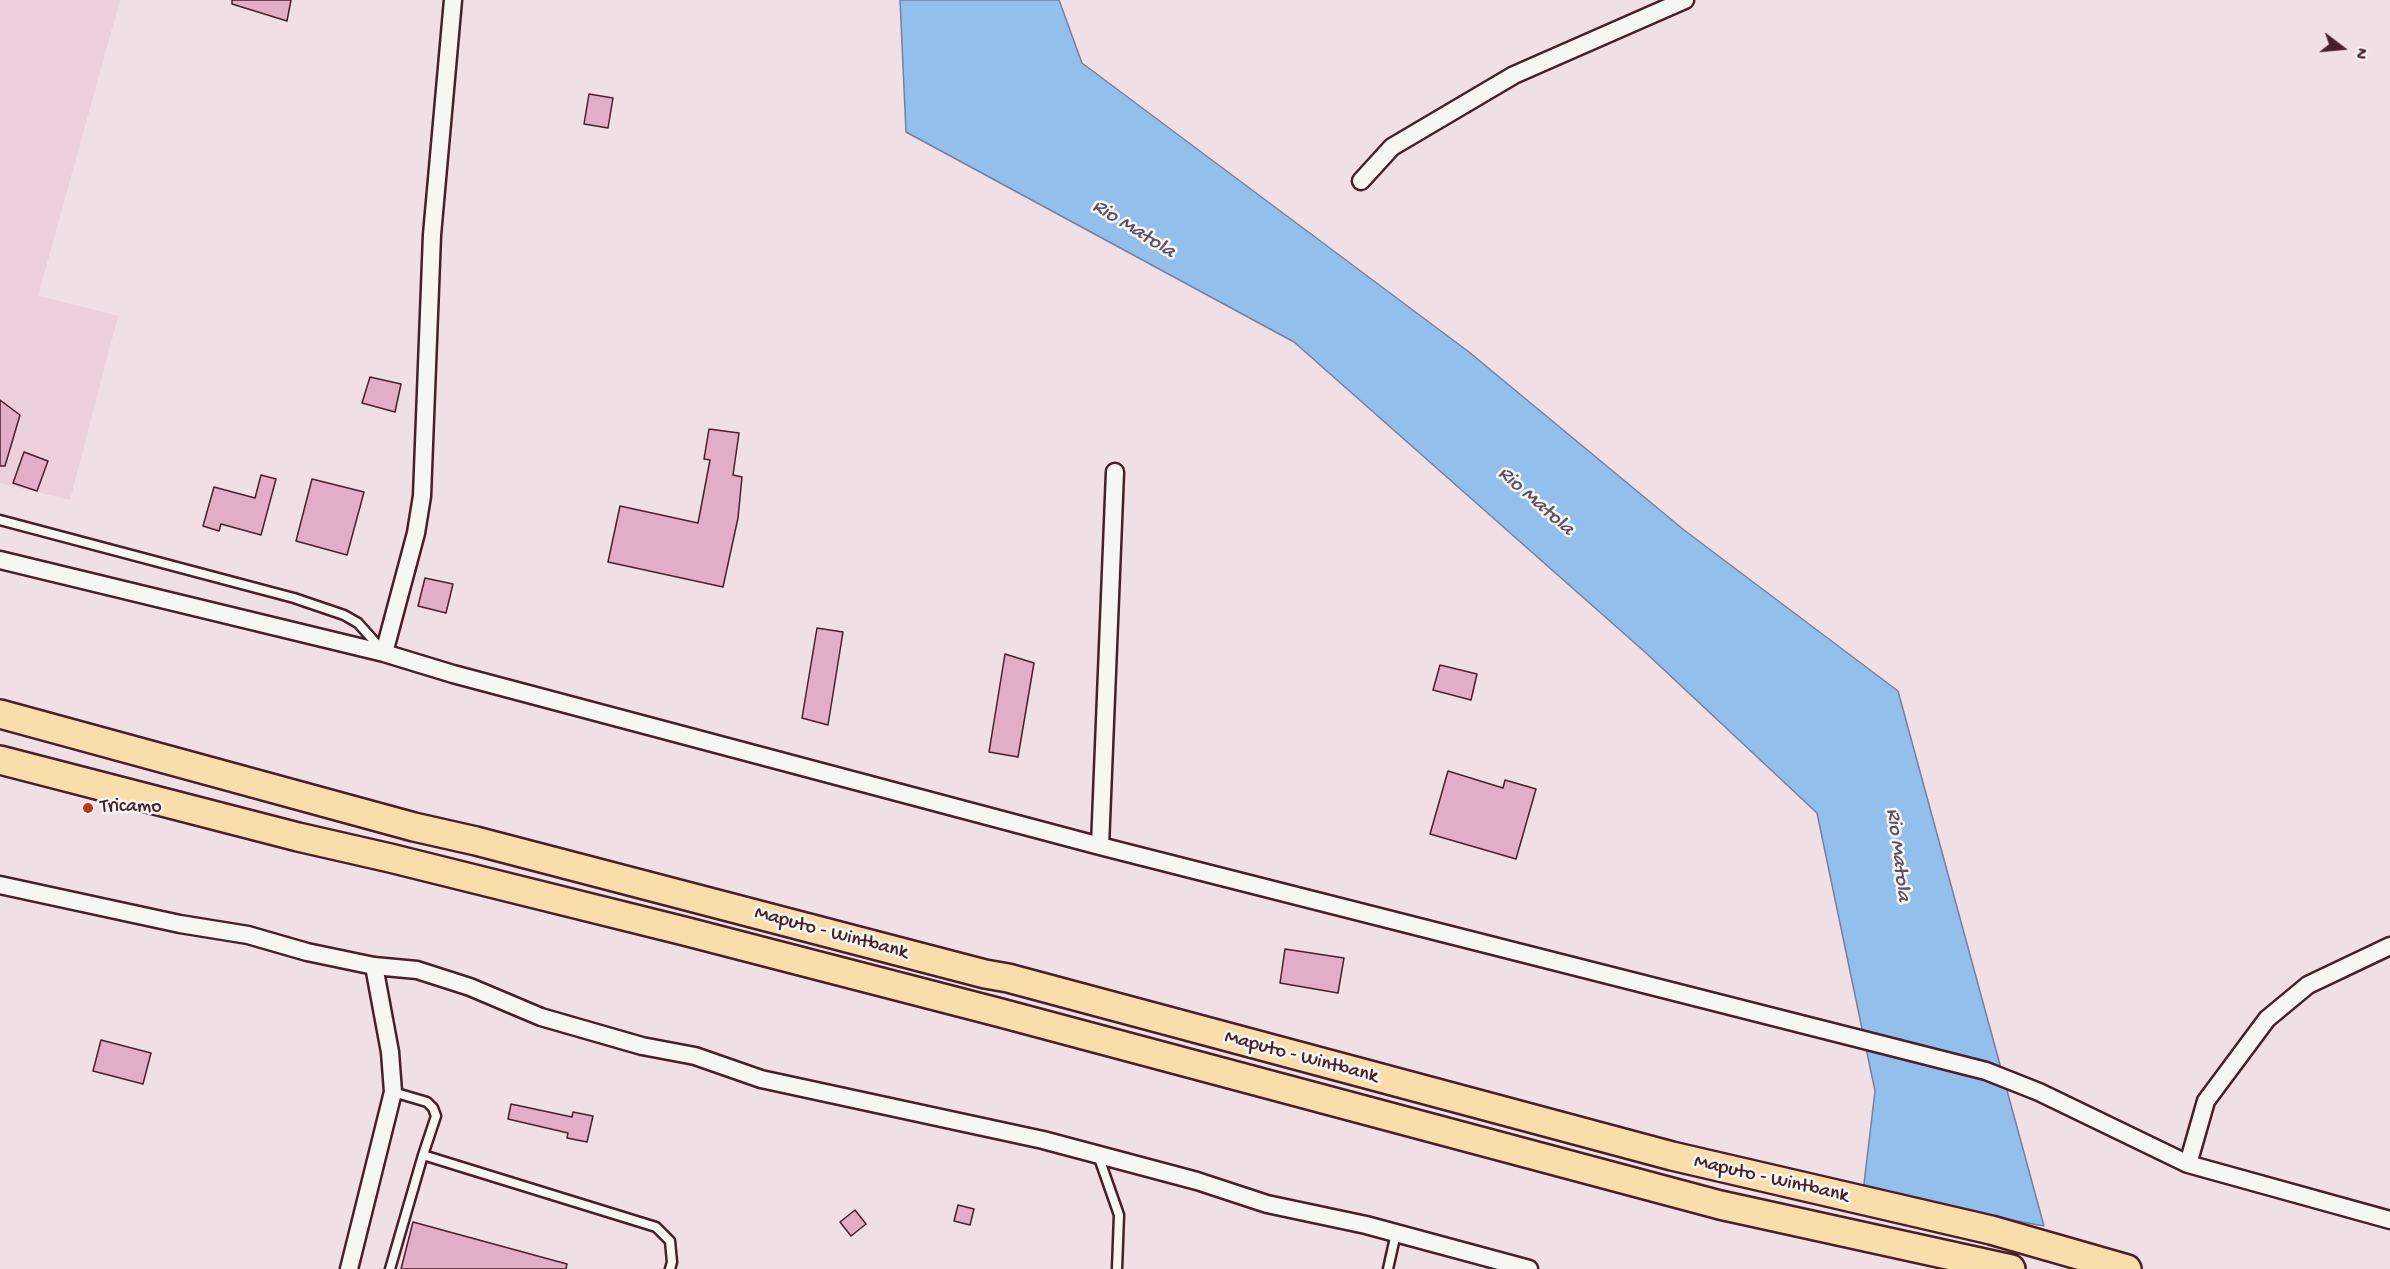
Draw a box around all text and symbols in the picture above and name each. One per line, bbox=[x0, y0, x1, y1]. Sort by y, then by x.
north arrow bbox=[2312, 18, 2372, 78]
text: N bbox=[2349, 45, 2370, 61]
water label: Rio Matola bbox=[1087, 195, 1179, 265]
water label: Rio Matola bbox=[1491, 462, 1579, 542]
place label: Tricamo bbox=[100, 796, 162, 820]
marker: Tricamo bbox=[81, 801, 95, 815]
water label: Rio Matola bbox=[1879, 807, 1915, 903]
street label: Maputo - Wintbank bbox=[752, 902, 910, 966]
street label: Maputo - Wintbank bbox=[1222, 1026, 1380, 1090]
street label: Maputo - Wintbank bbox=[1692, 1151, 1850, 1209]

